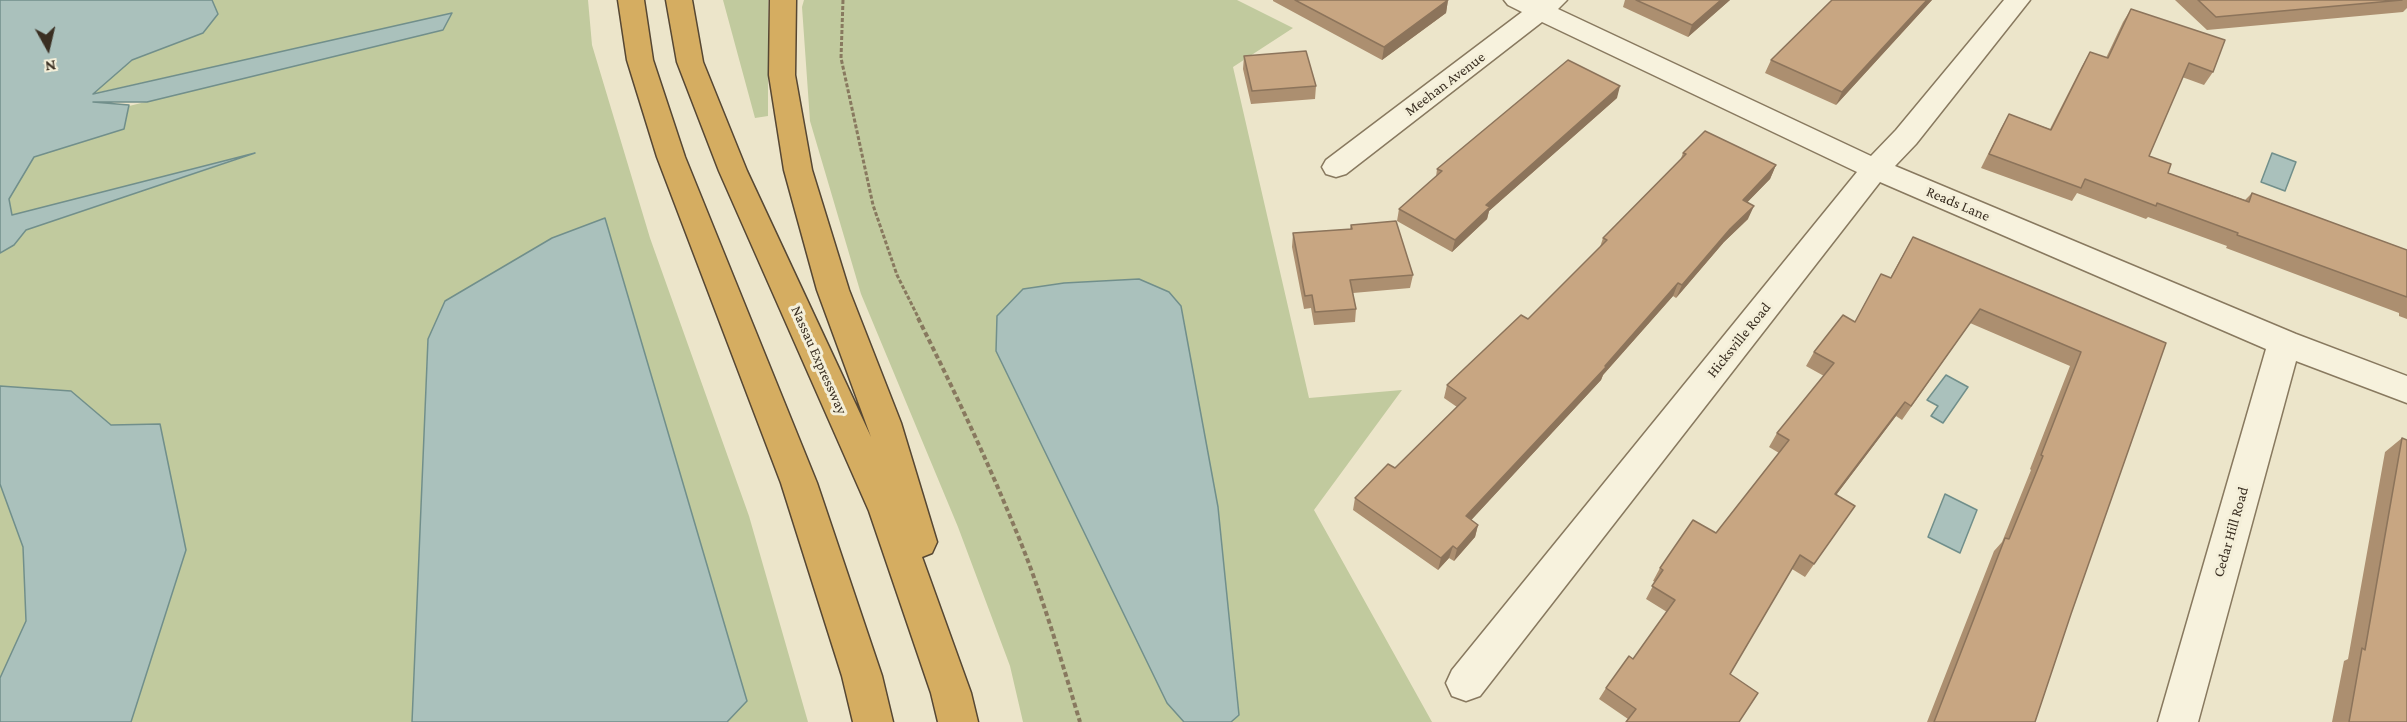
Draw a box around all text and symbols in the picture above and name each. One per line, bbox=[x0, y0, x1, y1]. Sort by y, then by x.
north arrow bbox=[18, 18, 78, 78]
street label: Meehan Avenue bbox=[1401, 48, 1489, 120]
text: N bbox=[44, 57, 57, 75]
street label: Reads Lane bbox=[1923, 183, 1993, 225]
street label: Hicksville Road bbox=[1703, 299, 1775, 381]
street label: Nassau Expressway bbox=[787, 303, 851, 417]
street label: Cedar Hill Road bbox=[2210, 485, 2252, 579]

